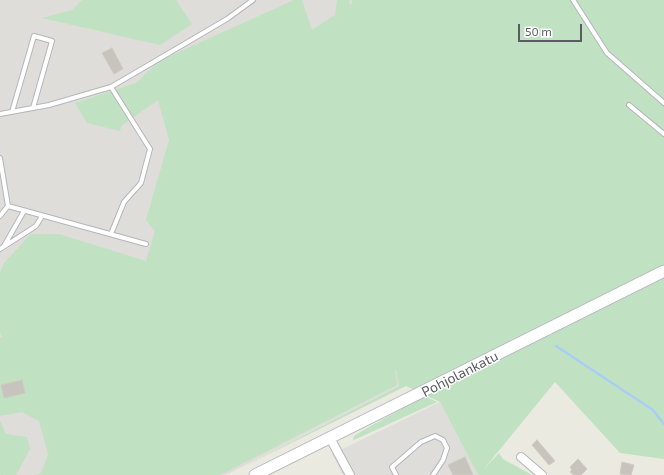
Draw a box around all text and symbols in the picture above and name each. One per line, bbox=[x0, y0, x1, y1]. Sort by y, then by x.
scale bar bbox=[520, 16, 584, 42]
text: 50 m bbox=[525, 24, 552, 38]
street label: Pohjolankatu bbox=[419, 347, 501, 401]

